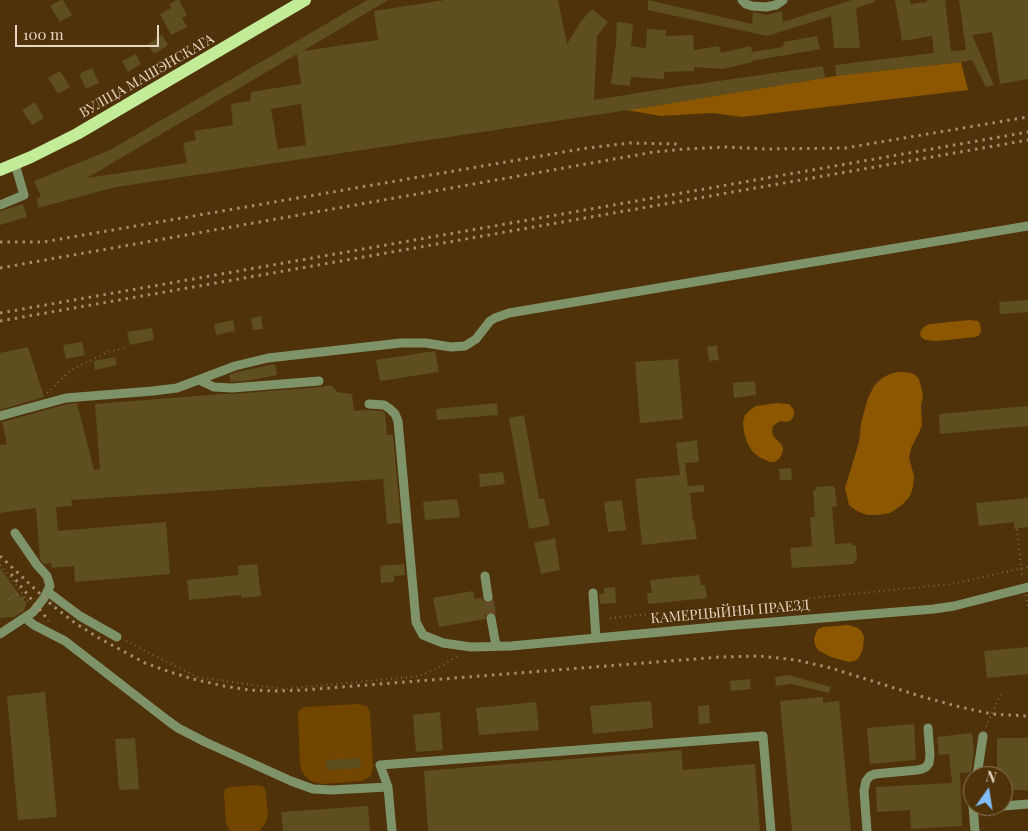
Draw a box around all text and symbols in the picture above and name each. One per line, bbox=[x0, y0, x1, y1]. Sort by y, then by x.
scale bar bbox=[18, 15, 161, 47]
text: 100 m bbox=[23, 24, 64, 44]
street label: ВУЛІЦА МАШЭНСКАГА bbox=[77, 31, 217, 121]
street label: КАМЕРЦЫЙНЫ ПРАЕЗД bbox=[650, 597, 810, 627]
north arrow bbox=[963, 766, 1013, 816]
text: N bbox=[984, 766, 998, 787]

